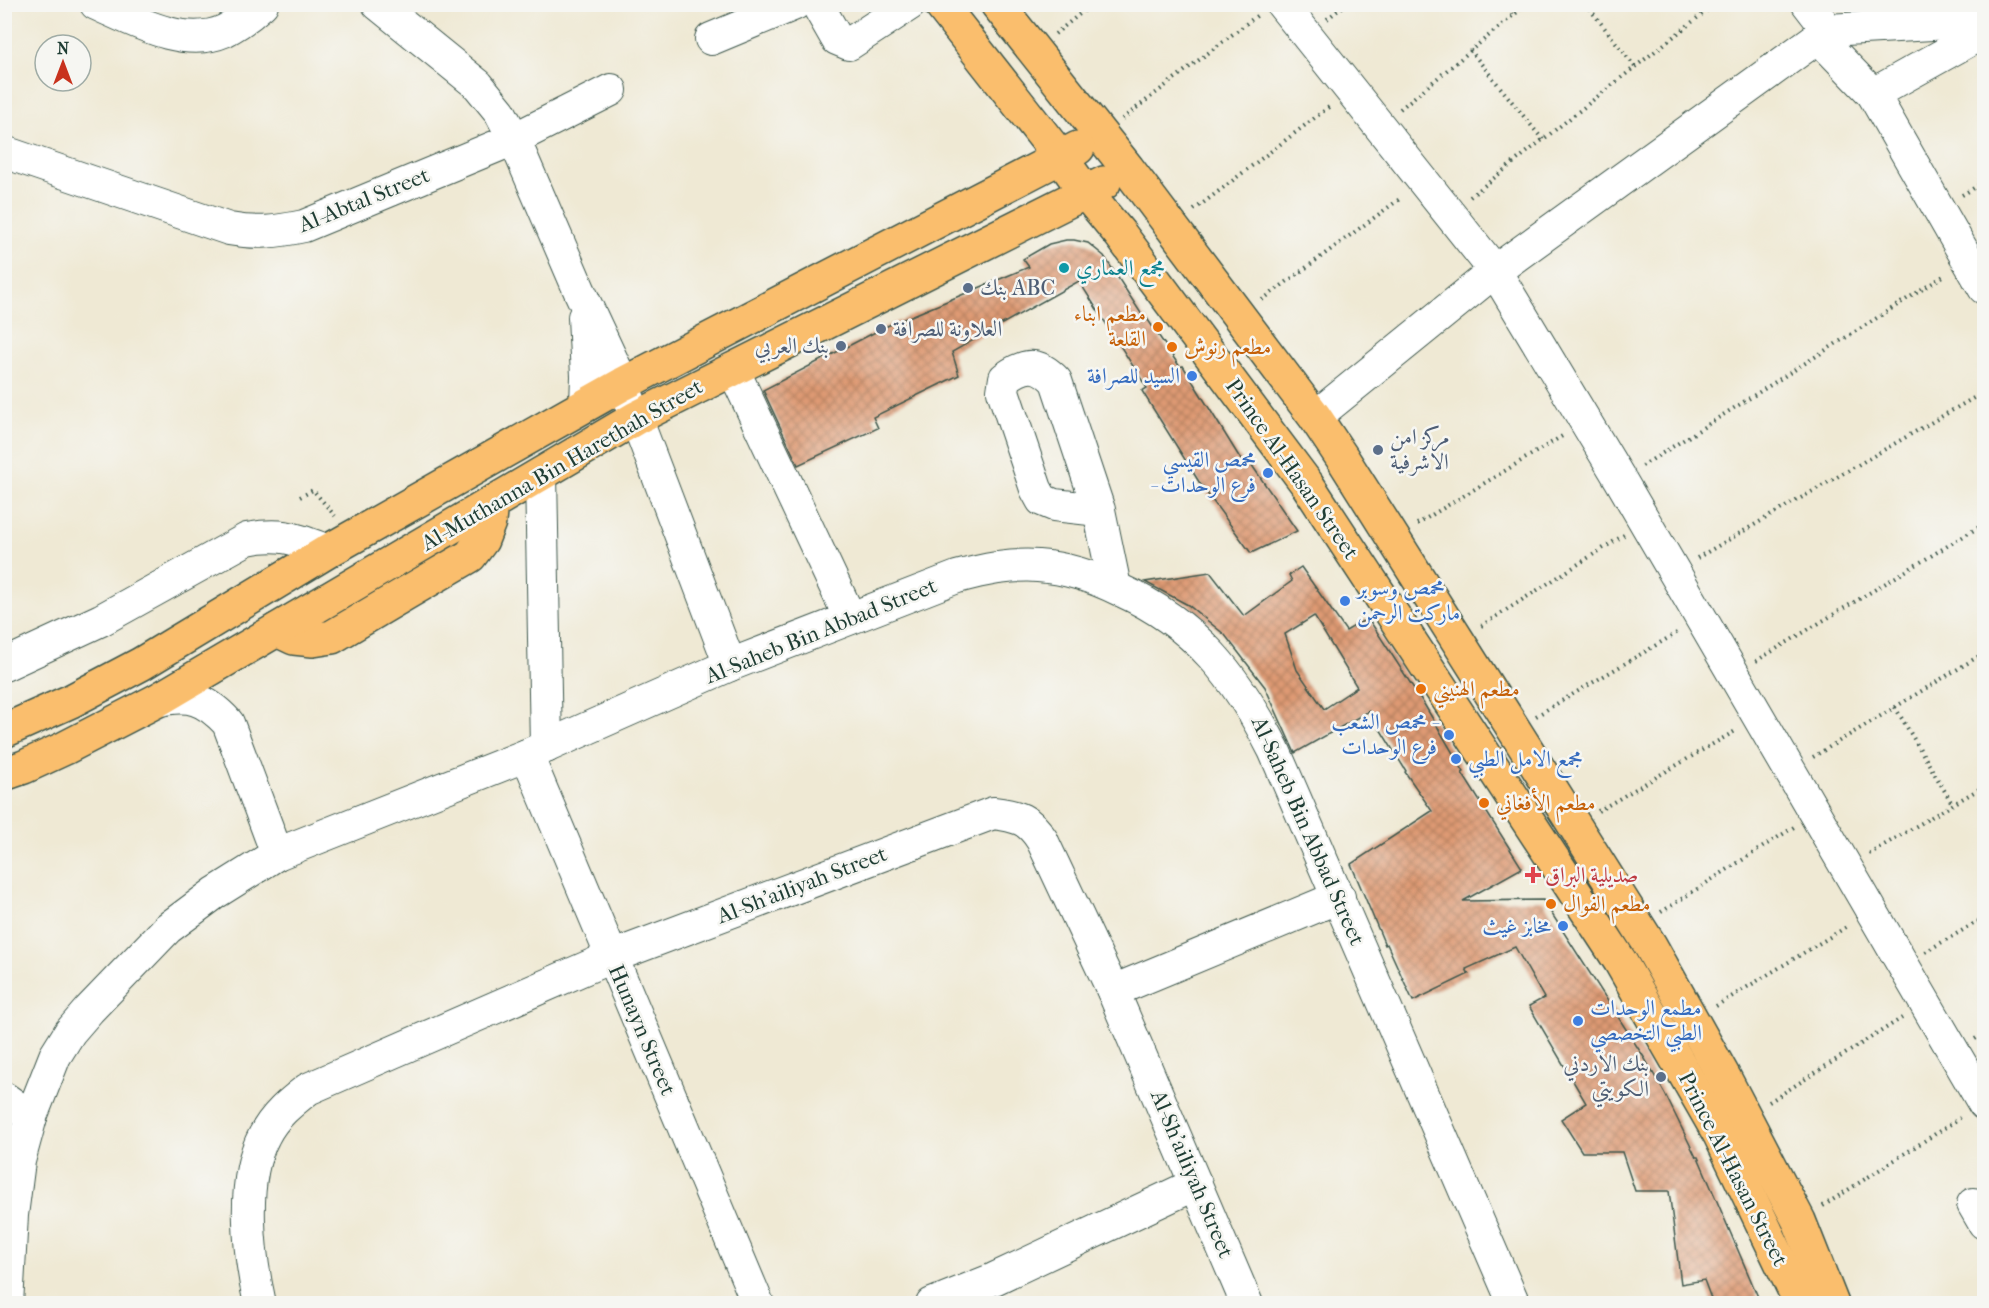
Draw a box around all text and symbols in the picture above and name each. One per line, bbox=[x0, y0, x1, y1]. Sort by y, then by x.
north arrow bbox=[33, 33, 93, 93]
text: N bbox=[57, 39, 70, 58]
street label: Al-Abtal Street bbox=[294, 162, 433, 238]
place label: مجمع العماري bbox=[1076, 255, 1165, 287]
marker: مجمع العماري bbox=[1057, 261, 1071, 275]
place label: بنك ABC bbox=[980, 275, 1055, 301]
marker: بنك ABC bbox=[961, 281, 975, 295]
place label: مطعم ابناء القلعة bbox=[1074, 301, 1146, 352]
place label: العلاونة للصرافة bbox=[893, 316, 1002, 343]
marker: مطعم ابناء القلعة bbox=[1151, 320, 1165, 334]
marker: العلاونة للصرافة bbox=[874, 322, 888, 336]
place label: بنك العربي bbox=[755, 333, 829, 364]
place label: مطعم رنوش bbox=[1184, 334, 1271, 367]
marker: بنك العربي bbox=[834, 339, 848, 353]
marker: مطعم رنوش bbox=[1165, 340, 1179, 354]
place label: السيد للصرافة bbox=[1087, 363, 1180, 390]
marker: السيد للصرافة bbox=[1185, 369, 1199, 383]
street label: Al-Muthanna Bin Harethah Street bbox=[416, 374, 707, 557]
street label: Prince Al-Hasan Street bbox=[1220, 374, 1364, 564]
place label: مركز امن الاشرفية bbox=[1390, 424, 1450, 476]
marker: مركز امن الاشرفية bbox=[1371, 443, 1385, 457]
place label: محمص القيسي - فرع الوحدات bbox=[1150, 447, 1256, 503]
marker: محمص القيسي - فرع الوحدات bbox=[1261, 466, 1275, 480]
street label: Al-Saheb Bin Abbad Street bbox=[701, 573, 941, 690]
place label: محمص وسوبر ماركت الرحمن bbox=[1355, 575, 1460, 628]
marker: محمص وسوبر ماركت الرحمن bbox=[1338, 594, 1352, 608]
place label: مطعم الهنيني bbox=[1433, 676, 1520, 709]
marker: مطعم الهنيني bbox=[1414, 682, 1428, 696]
place label: محمص الشعب - فرع الوحدات bbox=[1331, 709, 1440, 765]
street label: Al-Saheb Bin Abbad Street bbox=[1245, 712, 1370, 949]
marker: محمص الشعب - فرع الوحدات bbox=[1442, 728, 1456, 742]
place label: مجمع الامل الطبي bbox=[1468, 746, 1583, 779]
marker: مجمع الامل الطبي bbox=[1449, 752, 1463, 766]
place label: مطعم الأفغاني bbox=[1496, 787, 1596, 823]
marker: مطعم الأفغاني bbox=[1477, 796, 1491, 810]
street label: Al-Sh'ailiyah Street bbox=[712, 841, 891, 930]
place label: صديلية البراق bbox=[1545, 862, 1638, 888]
marker: صديلية البراق bbox=[1526, 868, 1540, 882]
place label: مطعم الفوال bbox=[1563, 891, 1651, 924]
marker: مطعم الفوال bbox=[1544, 897, 1558, 911]
place label: مخابز غيث bbox=[1482, 913, 1552, 939]
marker: مخابز غيث bbox=[1556, 919, 1570, 933]
street label: Hunayn Street bbox=[603, 961, 681, 1099]
place label: مطمع الوحدات الطبي التخصصي bbox=[1590, 995, 1702, 1053]
marker: مطمع الوحدات الطبي التخصصي bbox=[1571, 1014, 1585, 1028]
place label: بنك الأردني الكويتي bbox=[1563, 1048, 1649, 1108]
street label: Prince Al-Hasan Street bbox=[1673, 1068, 1793, 1271]
marker: بنك الأردني الكويتي bbox=[1654, 1070, 1668, 1084]
street label: Al-Sh'ailiyah Street bbox=[1145, 1085, 1239, 1262]

